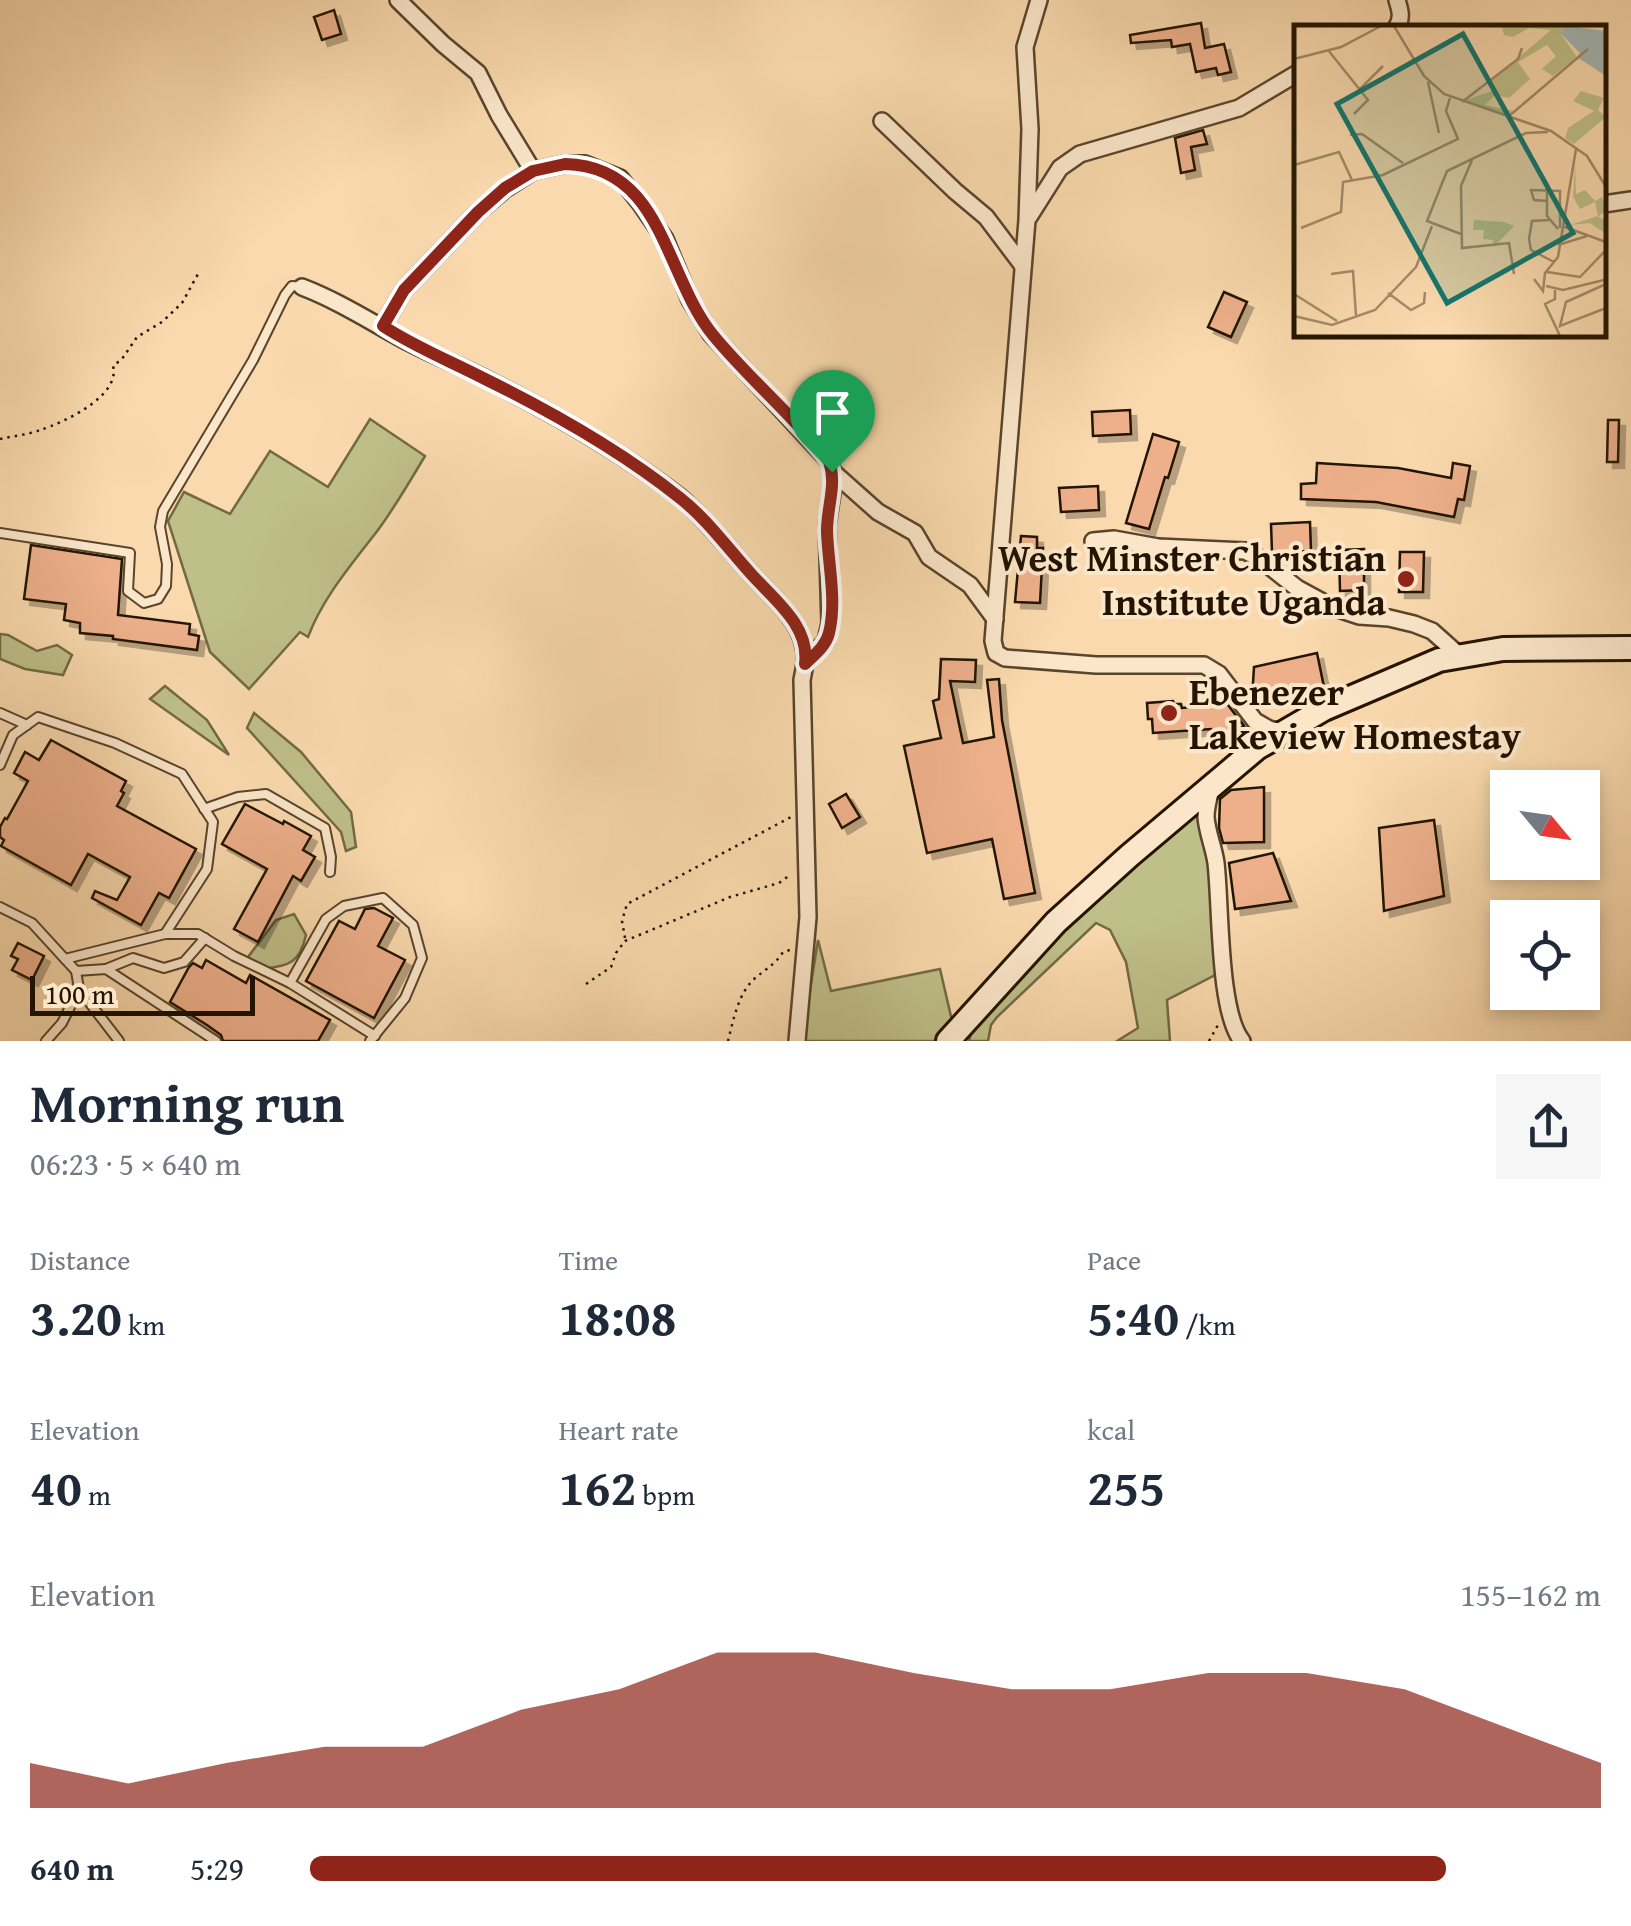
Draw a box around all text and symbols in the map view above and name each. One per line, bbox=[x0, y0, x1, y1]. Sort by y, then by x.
inset map bbox=[1294, 25, 1606, 338]
pin bbox=[790, 370, 875, 473]
icon: arrive bbox=[805, 385, 860, 440]
place label: West Minster Christian Institute Uganda bbox=[998, 529, 1387, 629]
marker: West Minster Christian Institute Uganda bbox=[1395, 568, 1417, 590]
place label: Ebenezer Lakeview Homestay bbox=[1189, 663, 1521, 763]
marker: Ebenezer Lakeview Homestay bbox=[1158, 702, 1180, 724]
north arrow bbox=[1490, 770, 1600, 880]
map controls bbox=[1490, 770, 1600, 1010]
button: locate bbox=[1490, 900, 1600, 1010]
scale bar bbox=[30, 971, 255, 1016]
text: 100 m bbox=[45, 973, 114, 1014]
text: Morning run bbox=[30, 1062, 344, 1142]
button: share bbox=[1496, 1074, 1601, 1179]
text: 06:23 · 5 × 640 m bbox=[30, 1140, 241, 1187]
text: Distance bbox=[30, 1239, 130, 1280]
text: Time bbox=[559, 1239, 618, 1280]
text: Pace bbox=[1087, 1239, 1141, 1280]
text: 3.20 bbox=[30, 1280, 122, 1353]
text: 18:08 bbox=[559, 1280, 676, 1353]
text: 5:40 bbox=[1087, 1280, 1179, 1353]
text: km bbox=[122, 1304, 165, 1345]
text: /km bbox=[1179, 1304, 1236, 1345]
text: Elevation bbox=[30, 1409, 140, 1450]
text: Heart rate bbox=[559, 1409, 679, 1450]
text: kcal bbox=[1087, 1409, 1135, 1450]
text: 40 bbox=[30, 1450, 82, 1523]
text: 162 bbox=[559, 1450, 636, 1523]
text: 255 bbox=[1087, 1450, 1165, 1523]
text: m bbox=[82, 1474, 111, 1515]
text: bpm bbox=[636, 1474, 695, 1515]
text: Elevation bbox=[30, 1571, 155, 1618]
text: 155–162 m bbox=[1460, 1571, 1601, 1618]
text: 640 m bbox=[30, 1845, 114, 1892]
text: 5:29 bbox=[190, 1845, 244, 1892]

